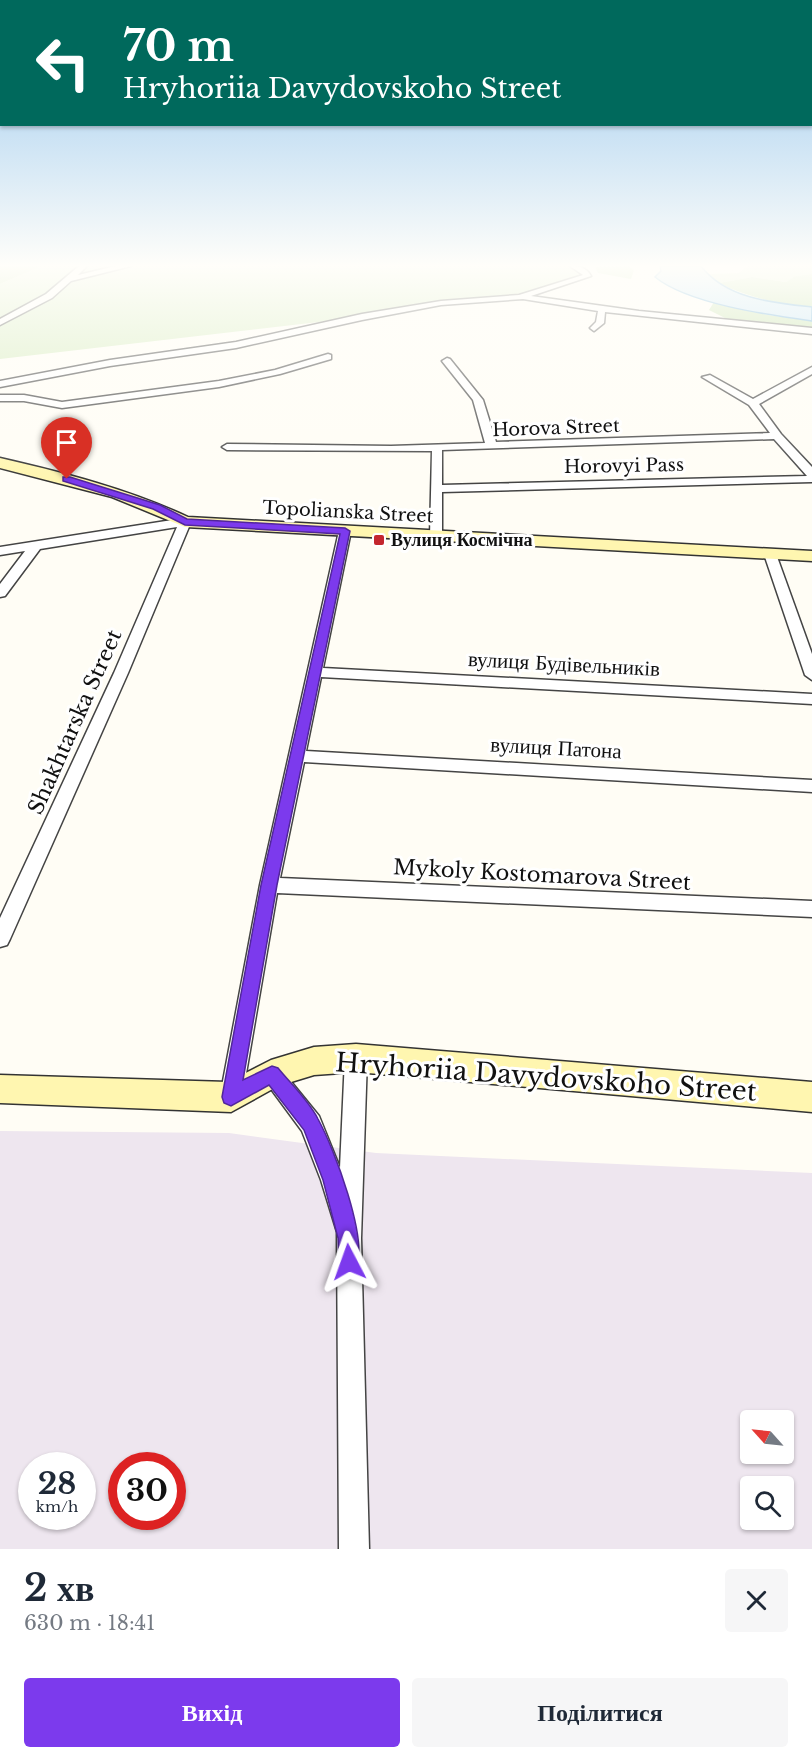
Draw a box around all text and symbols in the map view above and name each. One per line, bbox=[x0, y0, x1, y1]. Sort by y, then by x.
text: 70 m bbox=[123, 20, 234, 72]
icon: left bbox=[24, 24, 102, 102]
text: Hryhoriia Davydovskoho Street bbox=[123, 72, 561, 105]
street label: Horova Street bbox=[492, 415, 620, 441]
pin bbox=[41, 417, 92, 479]
icon: arrive bbox=[50, 426, 83, 459]
street label: Horovyi Pass bbox=[564, 454, 684, 478]
street label: Topolianska Street bbox=[262, 497, 434, 527]
place label: Вулиця Космічна bbox=[391, 529, 533, 551]
marker: Вулиця Космічна bbox=[372, 533, 386, 547]
street label: Shakhtarska Street bbox=[23, 625, 128, 818]
street label: вулиця Будівельників bbox=[467, 646, 661, 682]
street label: вулиця Патона bbox=[490, 732, 623, 764]
street label: Mykoly Kostomarova Street bbox=[392, 854, 692, 896]
street label: Hryhoriia Davydovskoho Street bbox=[334, 1046, 758, 1108]
position arrow bbox=[317, 1230, 381, 1294]
north arrow bbox=[740, 1410, 794, 1464]
map controls bbox=[740, 1410, 794, 1530]
speed limit sign: 30 bbox=[108, 1452, 186, 1530]
text: 28 bbox=[38, 1465, 76, 1502]
button: search bbox=[740, 1476, 794, 1530]
text: km/h bbox=[36, 1497, 78, 1516]
text: 2 хв bbox=[24, 1566, 94, 1611]
button: close bbox=[725, 1569, 788, 1632]
text: 630 m · 18:41 bbox=[24, 1611, 155, 1635]
button: Вихід bbox=[24, 1678, 400, 1747]
button: Поділитися bbox=[412, 1678, 788, 1747]

